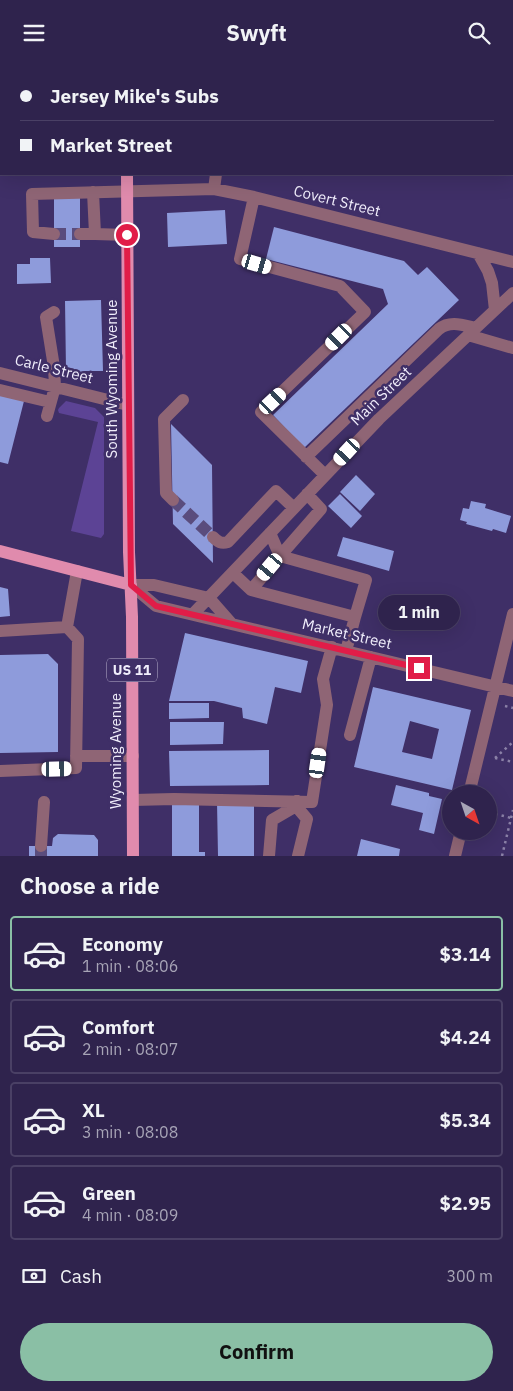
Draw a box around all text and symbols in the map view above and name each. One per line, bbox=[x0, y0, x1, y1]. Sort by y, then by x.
text: Swyft bbox=[226, 18, 287, 47]
icon: menu bbox=[20, 19, 48, 47]
icon: search bbox=[465, 19, 493, 47]
text: Jersey Mike's Subs bbox=[50, 84, 219, 108]
text: Market Street bbox=[50, 133, 172, 157]
street label: Covert Street bbox=[292, 181, 382, 220]
route start bbox=[116, 224, 138, 246]
car bbox=[240, 253, 273, 275]
street label: South Wyoming Avenue bbox=[102, 299, 121, 459]
car bbox=[323, 321, 354, 353]
street label: Carle Street bbox=[13, 350, 95, 387]
street label: Main Street bbox=[346, 362, 415, 429]
car bbox=[256, 385, 289, 417]
car bbox=[331, 436, 362, 468]
car bbox=[254, 551, 285, 583]
callout: 1 min bbox=[378, 595, 460, 631]
text: 1 min bbox=[398, 602, 440, 622]
street label: Market Street bbox=[300, 614, 394, 653]
route end bbox=[408, 657, 430, 679]
road number: US 11 bbox=[107, 659, 157, 681]
street label: Wyoming Avenue bbox=[106, 693, 125, 809]
car bbox=[308, 747, 327, 779]
car bbox=[41, 761, 72, 777]
north arrow bbox=[442, 785, 498, 840]
map controls bbox=[442, 785, 497, 840]
text: Choose a ride bbox=[20, 871, 160, 900]
icon: car bbox=[22, 931, 67, 976]
text: Economy bbox=[82, 932, 163, 956]
text: $3.14 bbox=[439, 942, 491, 966]
text: 1 min · 08:06 bbox=[82, 956, 178, 976]
icon: car bbox=[22, 1014, 67, 1059]
text: Comfort bbox=[82, 1015, 155, 1039]
text: $4.24 bbox=[439, 1025, 491, 1049]
text: 2 min · 08:07 bbox=[82, 1039, 178, 1059]
icon: car bbox=[22, 1097, 67, 1142]
text: XL bbox=[82, 1098, 105, 1122]
text: $5.34 bbox=[439, 1108, 491, 1132]
text: 3 min · 08:08 bbox=[82, 1122, 178, 1142]
icon: car bbox=[22, 1180, 67, 1225]
text: Green bbox=[82, 1181, 136, 1205]
text: $2.95 bbox=[439, 1191, 491, 1215]
text: 4 min · 08:09 bbox=[82, 1205, 178, 1225]
icon: cash bbox=[20, 1262, 48, 1290]
text: Cash bbox=[60, 1264, 102, 1288]
text: 300 m bbox=[446, 1266, 493, 1286]
button: Confirm bbox=[20, 1323, 493, 1381]

